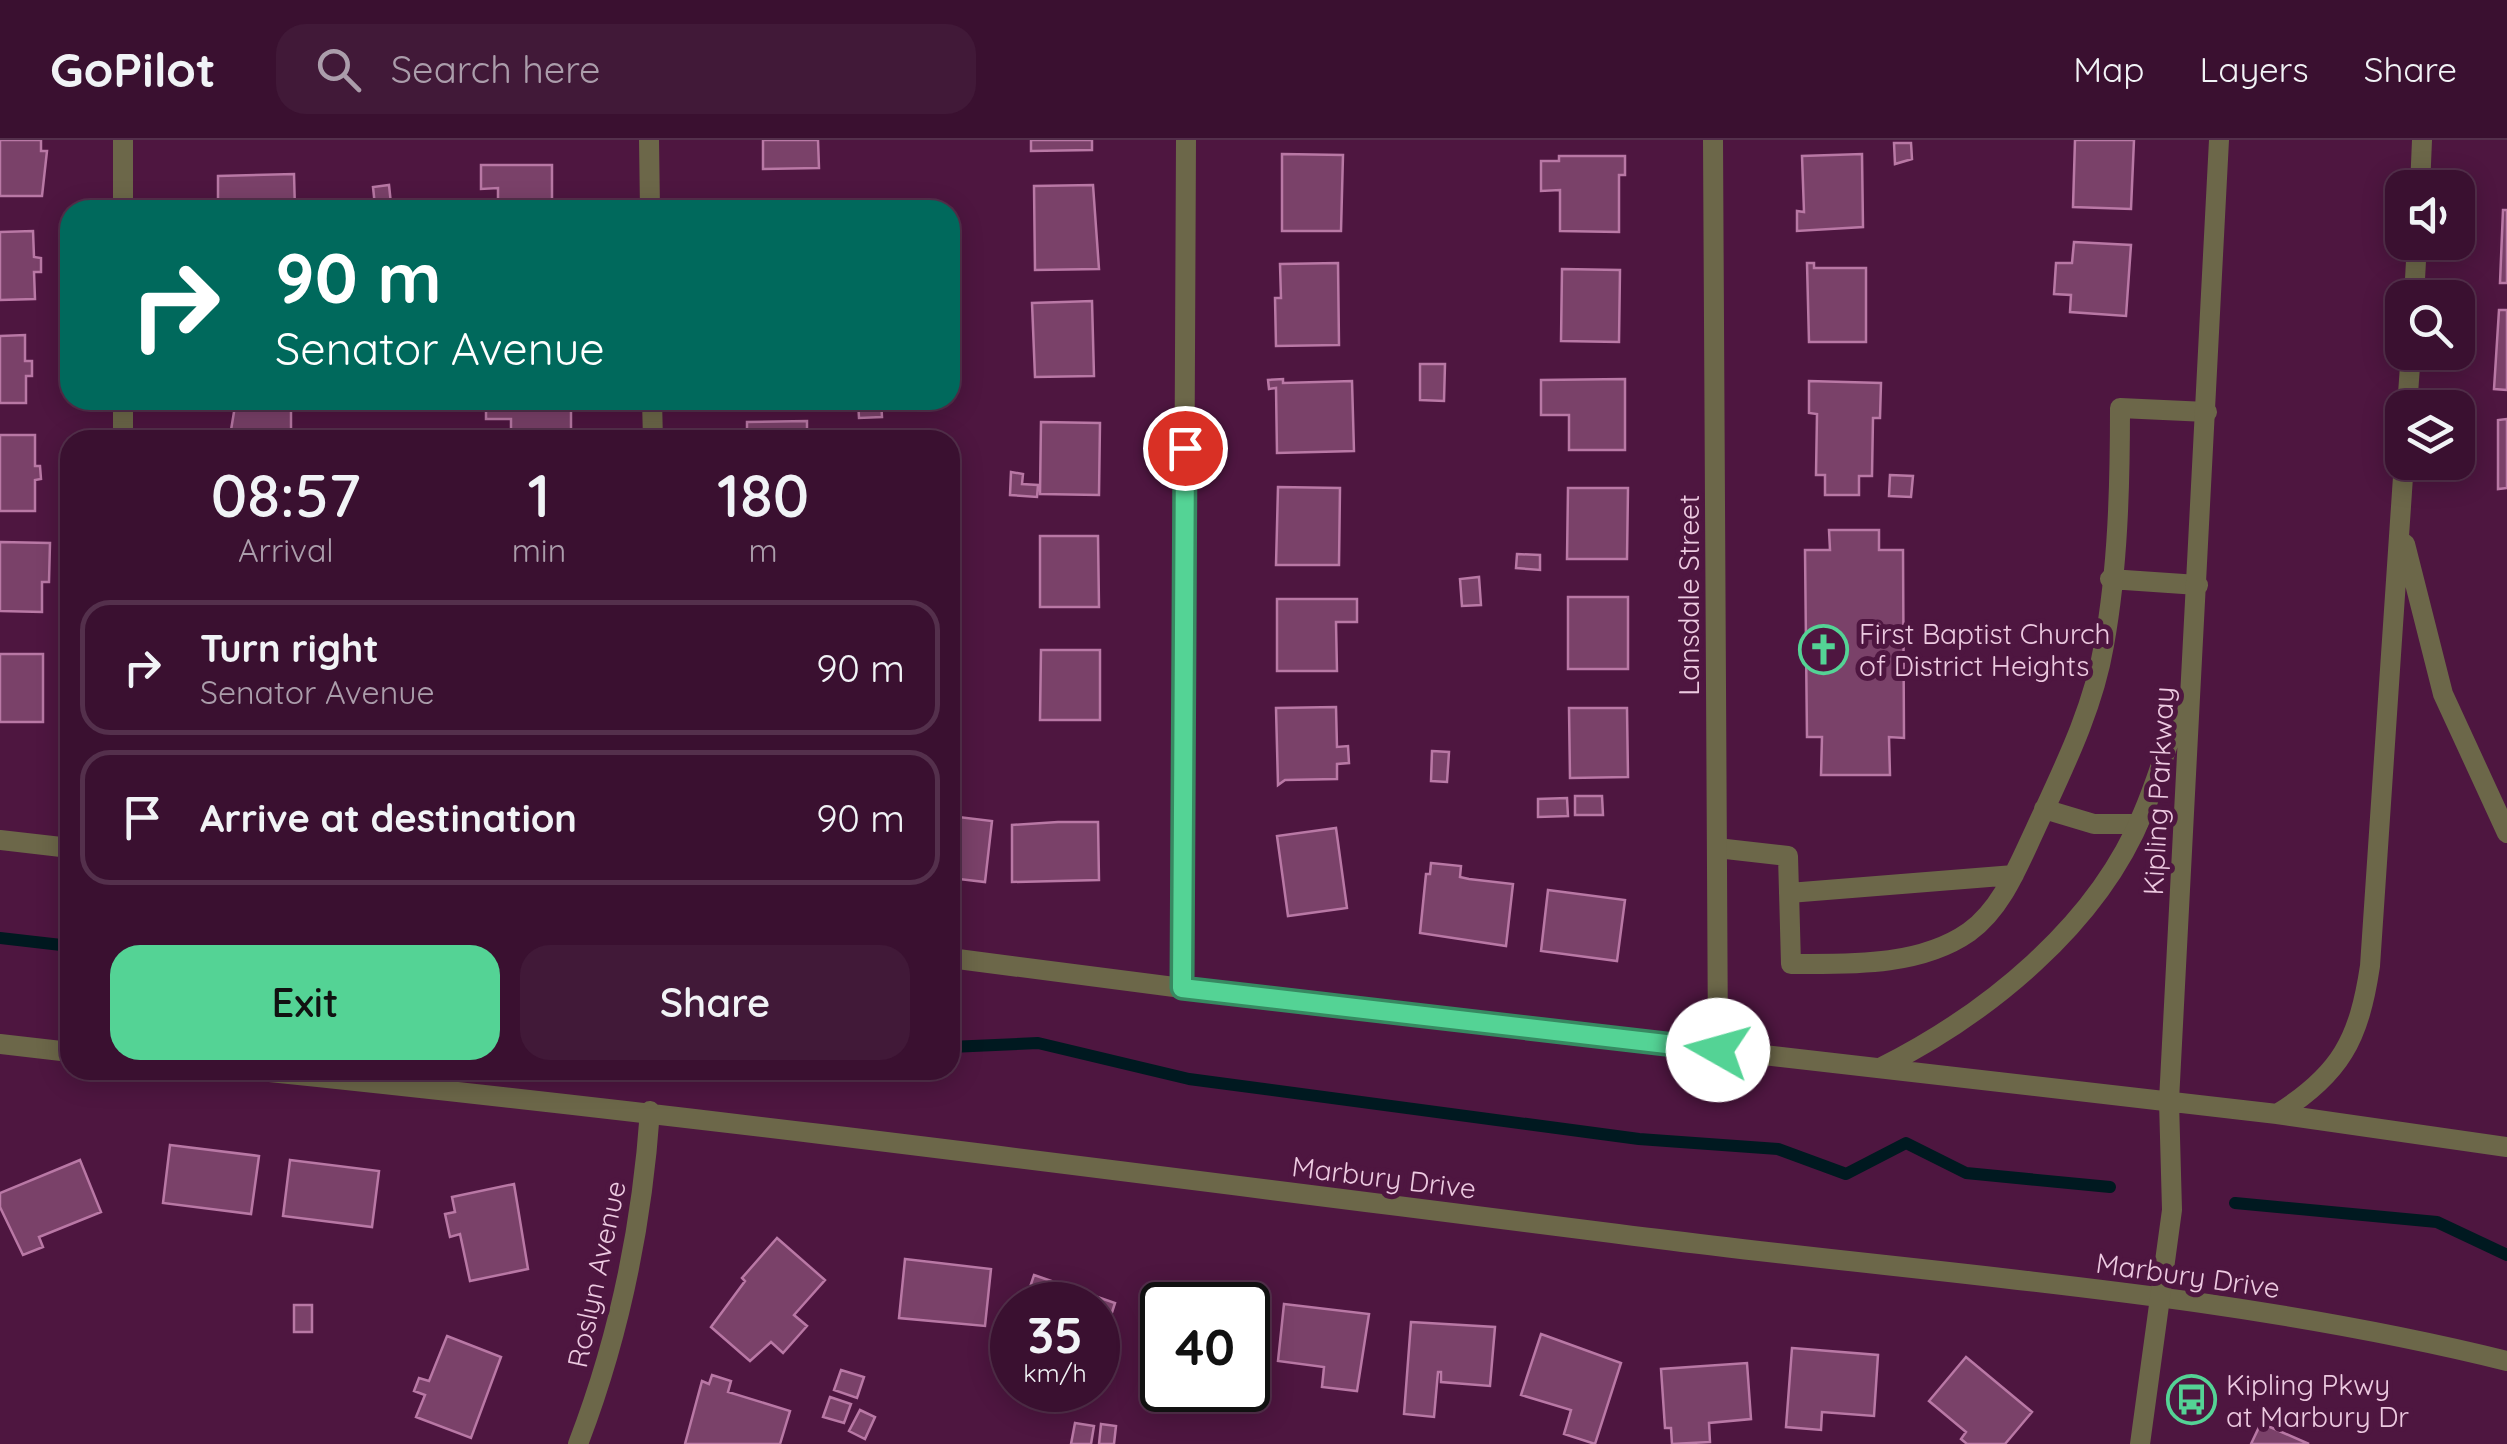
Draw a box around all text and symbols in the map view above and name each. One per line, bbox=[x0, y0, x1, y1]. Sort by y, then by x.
search box bbox=[276, 24, 976, 114]
text: GoPilot bbox=[50, 39, 216, 99]
icon: search bbox=[311, 42, 366, 97]
text: Search here bbox=[391, 45, 600, 93]
text: Map bbox=[2073, 47, 2145, 91]
text: Layers bbox=[2200, 47, 2309, 91]
text: Share bbox=[2364, 47, 2457, 91]
map controls bbox=[2385, 170, 2475, 480]
button: sound bbox=[2385, 170, 2475, 260]
text: 90 m bbox=[275, 233, 442, 321]
icon: right bbox=[110, 240, 240, 370]
button: search bbox=[2385, 280, 2475, 370]
text: Senator Avenue bbox=[275, 320, 605, 376]
button: layers bbox=[2385, 390, 2475, 480]
pin bbox=[1143, 406, 1228, 491]
icon: arrive bbox=[1158, 421, 1213, 476]
text: 08:57 bbox=[211, 457, 361, 532]
text: 1 bbox=[527, 457, 550, 532]
text: 180 bbox=[717, 457, 809, 532]
street label: Lansdale Street bbox=[1671, 494, 1706, 696]
text: Arrival bbox=[238, 530, 334, 570]
text: min bbox=[512, 530, 566, 570]
text: m bbox=[748, 530, 778, 570]
place label: First Baptist Church of District Heights bbox=[1859, 616, 2111, 683]
church icon: First Baptist Church of District Heights bbox=[1798, 623, 1850, 675]
text: Turn right bbox=[200, 624, 379, 672]
icon: right bbox=[115, 640, 170, 695]
text: 90 m bbox=[816, 644, 905, 692]
text: Senator Avenue bbox=[200, 672, 434, 712]
street label: Kipling Parkway bbox=[2135, 686, 2181, 896]
icon: arrive bbox=[115, 790, 170, 845]
text: Arrive at destination bbox=[200, 794, 577, 842]
text: 90 m bbox=[816, 794, 905, 842]
button: Exit bbox=[110, 945, 500, 1060]
button: Share bbox=[520, 945, 910, 1060]
position arrow bbox=[1666, 998, 1770, 1102]
street label: Marbury Drive bbox=[1290, 1148, 1478, 1206]
street label: Roslyn Avenue bbox=[559, 1177, 633, 1371]
street label: Marbury Drive bbox=[2094, 1245, 2282, 1305]
speed limit sign: 40 bbox=[1140, 1282, 1270, 1412]
text: 35 bbox=[1027, 1303, 1083, 1366]
text: km/h bbox=[1023, 1357, 1087, 1388]
place label: Kipling Pkwy at Marbury Dr bbox=[2226, 1367, 2409, 1434]
bus stop icon: Kipling Pkwy at Marbury Dr bbox=[2165, 1374, 2217, 1426]

